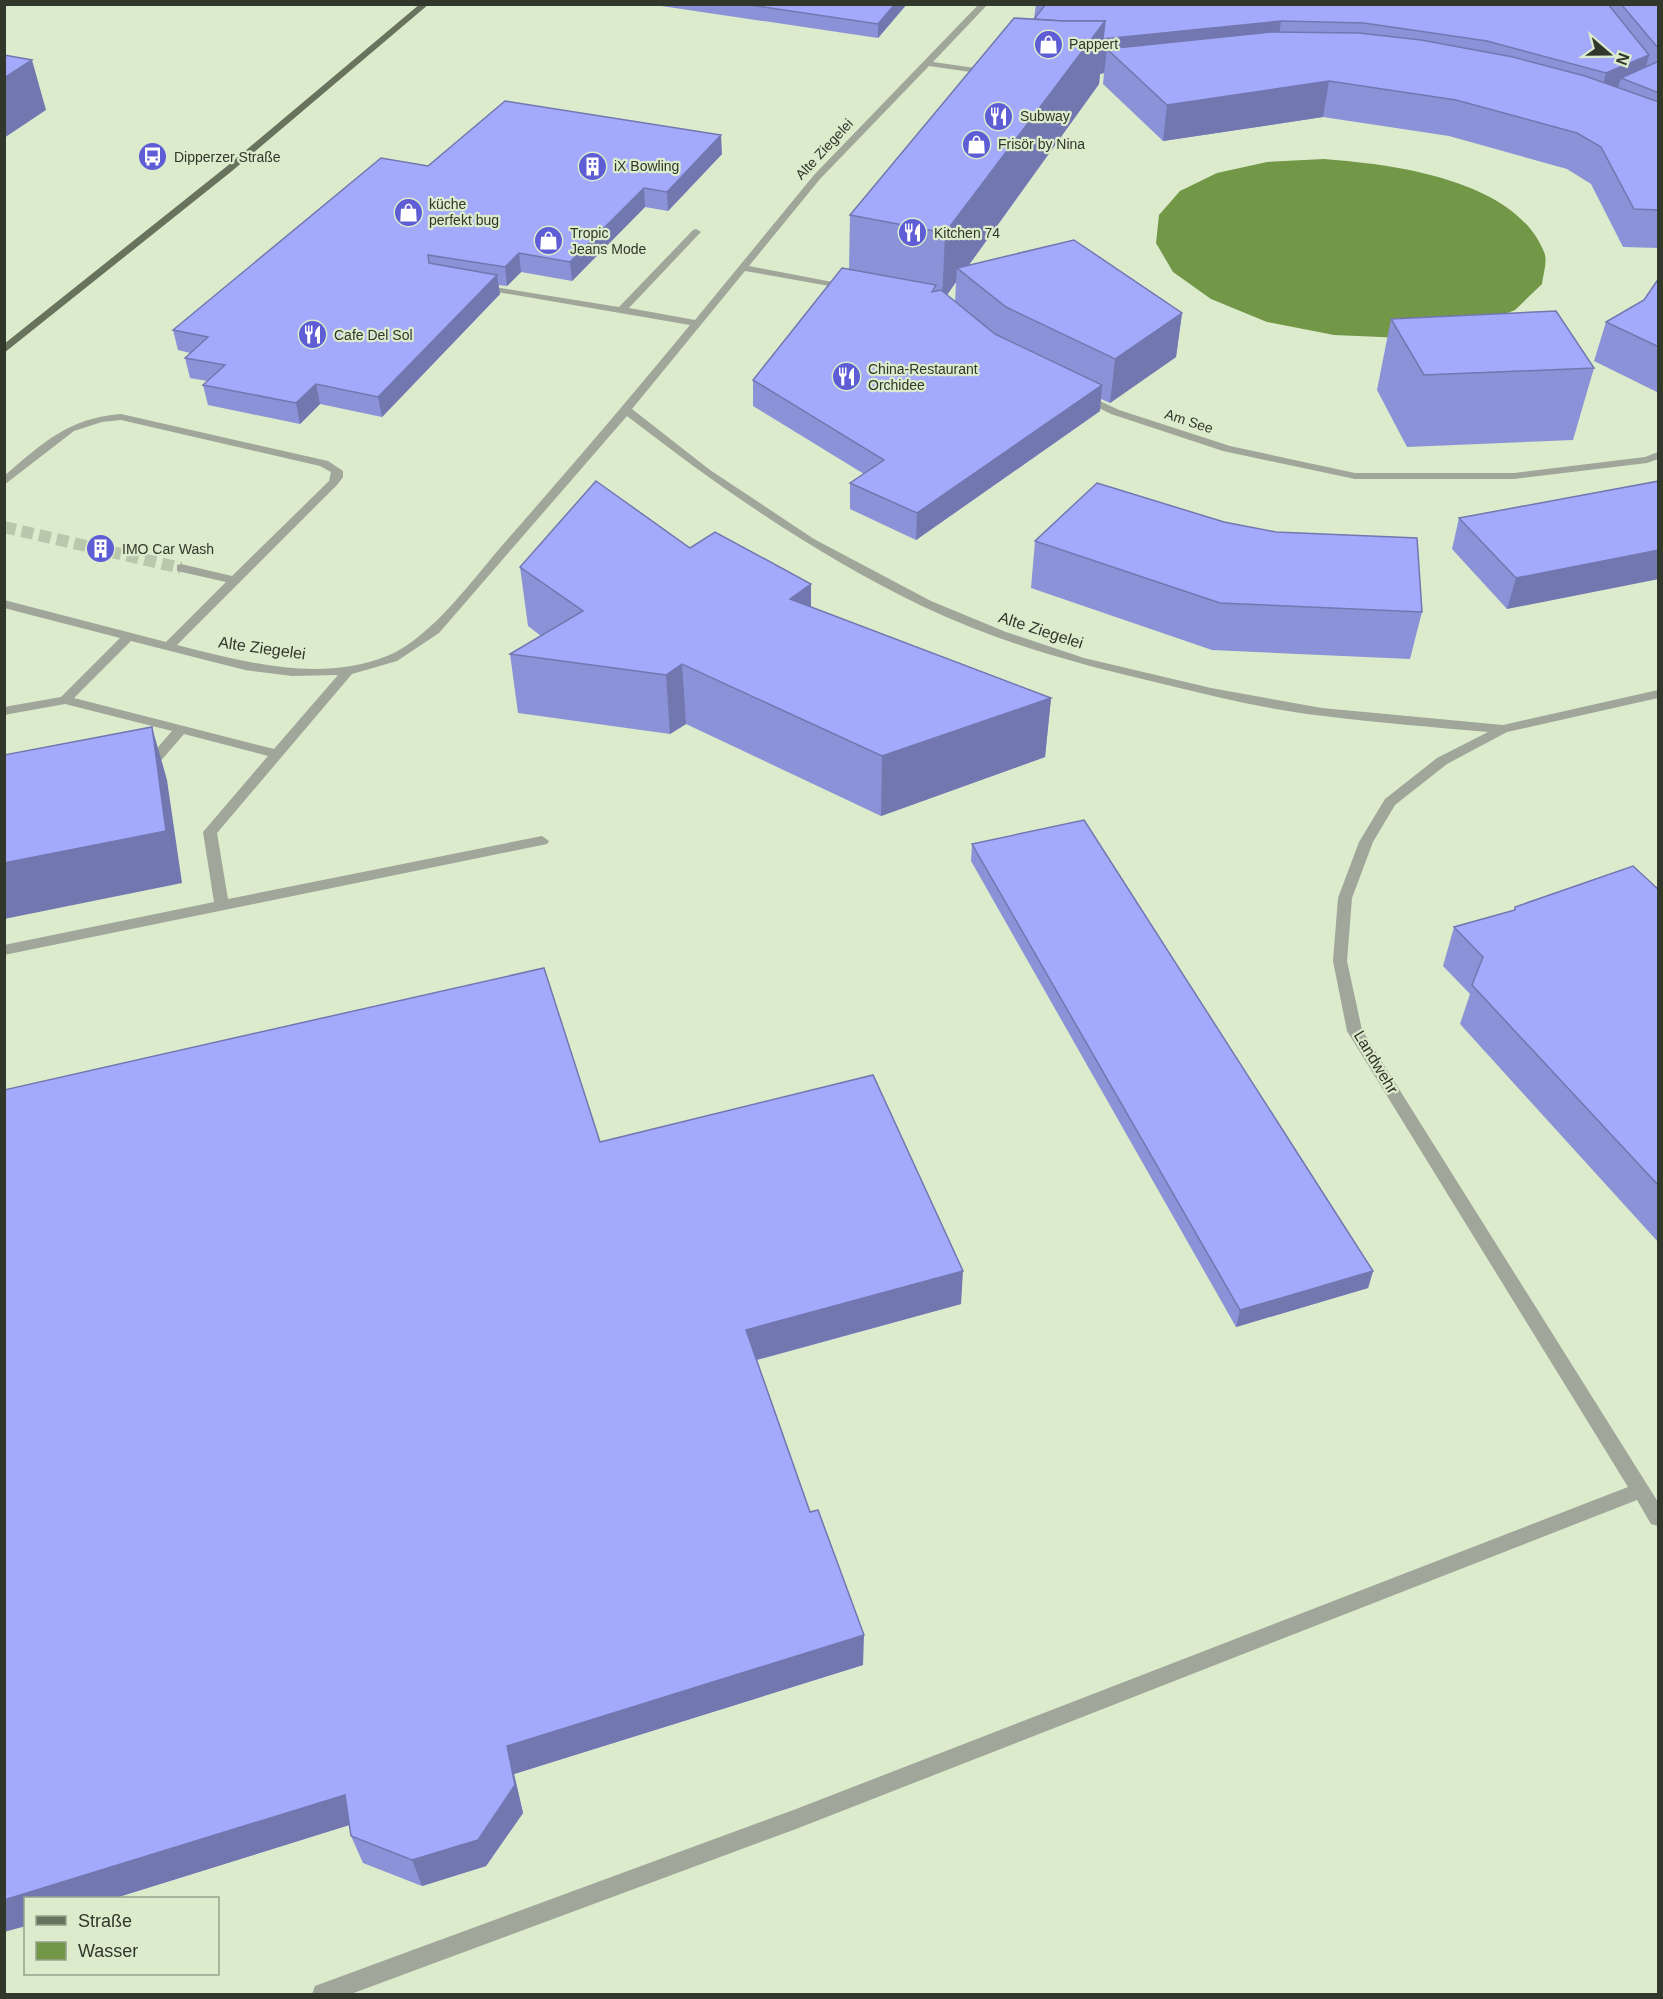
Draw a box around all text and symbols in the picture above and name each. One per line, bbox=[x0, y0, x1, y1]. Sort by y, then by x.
north arrow bbox=[1579, 24, 1639, 84]
shop icon: Pappert bbox=[1032, 28, 1064, 60]
place label: Pappert bbox=[1069, 36, 1118, 52]
text: N bbox=[1613, 51, 1633, 67]
restaurant icon: Subway bbox=[983, 100, 1015, 132]
place label: Subway bbox=[1020, 108, 1070, 124]
street label: Alte Ziegelei bbox=[792, 115, 856, 183]
shop icon: Frisör by Nina bbox=[961, 128, 993, 160]
place label: Frisör by Nina bbox=[998, 136, 1085, 152]
bus stop icon: Dipperzer Straße bbox=[137, 141, 169, 173]
place label: Dipperzer Straße bbox=[174, 149, 281, 165]
building icon: iX Bowling bbox=[577, 150, 609, 182]
place label: iX Bowling bbox=[614, 158, 679, 174]
shop icon: küche perfekt bug bbox=[392, 196, 424, 228]
place label: küche perfekt bug bbox=[429, 196, 499, 228]
restaurant icon: Kitchen 74 bbox=[897, 217, 929, 249]
shop icon: Tropic Jeans Mode bbox=[533, 225, 565, 257]
place label: Tropic Jeans Mode bbox=[570, 225, 646, 257]
place label: Kitchen 74 bbox=[934, 225, 1000, 241]
restaurant icon: Cafe Del Sol bbox=[297, 319, 329, 351]
place label: Cafe Del Sol bbox=[334, 327, 413, 343]
restaurant icon: China-Restaurant Orchidee bbox=[831, 361, 863, 393]
place label: China-Restaurant Orchidee bbox=[868, 361, 978, 393]
street label: Am See bbox=[1163, 406, 1215, 436]
building icon: IMO Car Wash bbox=[85, 533, 117, 565]
place label: IMO Car Wash bbox=[122, 541, 214, 557]
street label: Alte Ziegelei bbox=[997, 608, 1085, 652]
street label: Alte Ziegelei bbox=[217, 633, 307, 663]
street label: Landwehr bbox=[1351, 1028, 1402, 1097]
legend bbox=[24, 1897, 219, 1975]
text: Straße bbox=[78, 1911, 132, 1931]
text: Wasser bbox=[78, 1941, 138, 1961]

